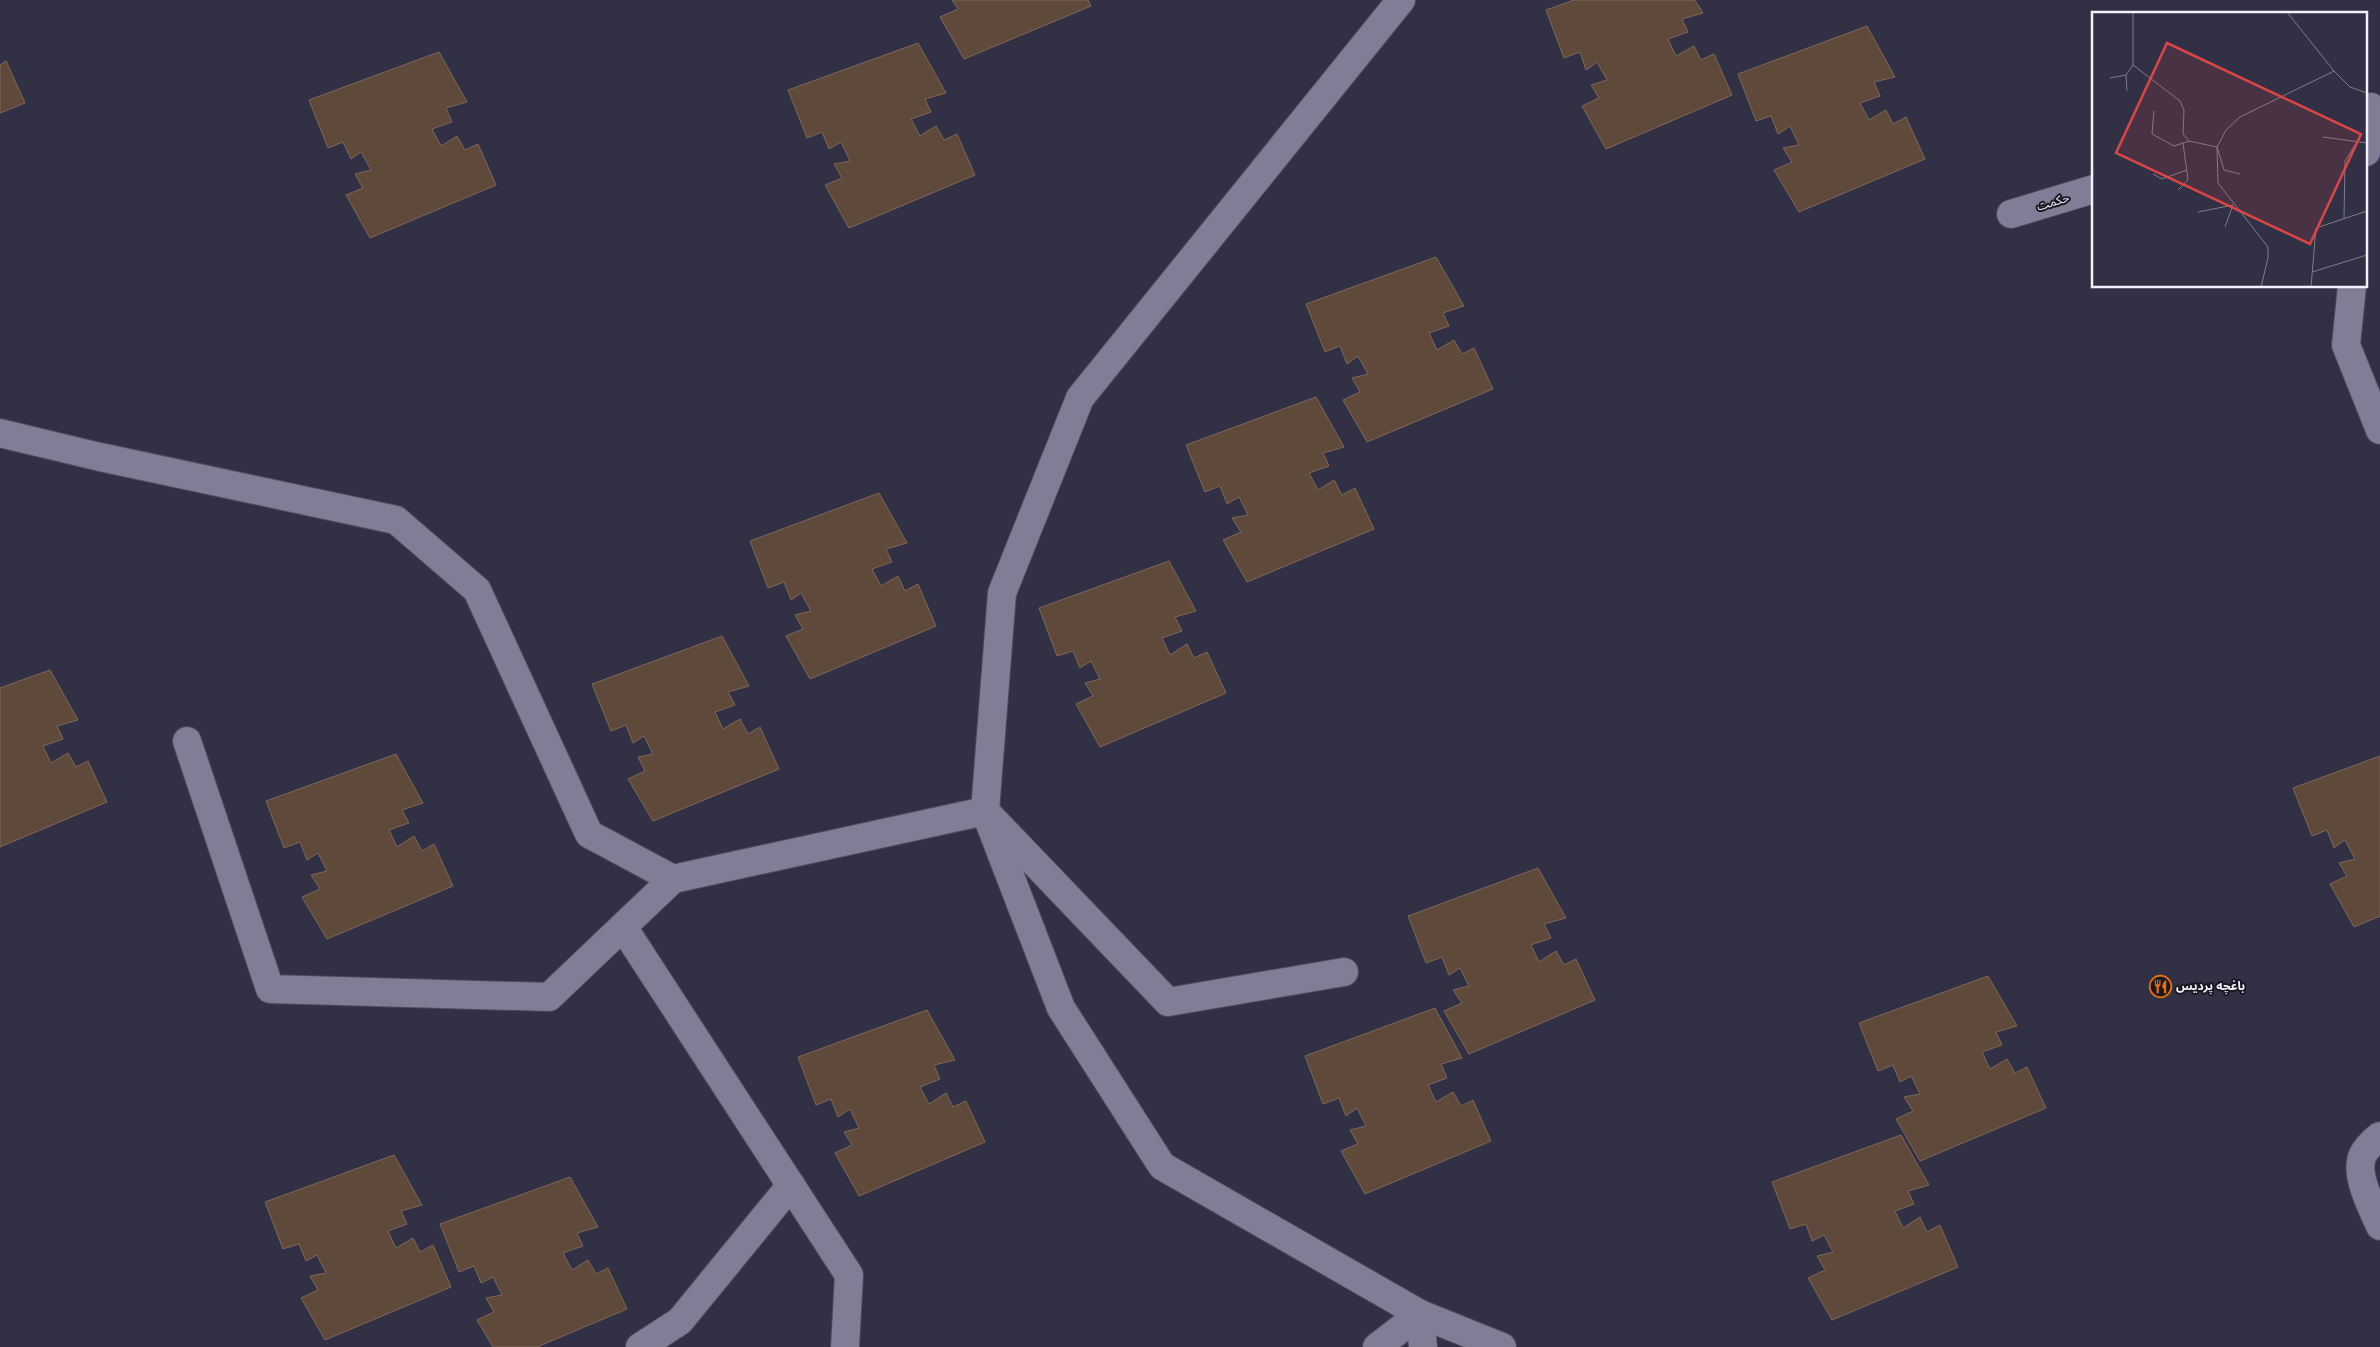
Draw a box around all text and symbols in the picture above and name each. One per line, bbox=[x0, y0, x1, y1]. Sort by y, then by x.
inset map bbox=[2092, 12, 2368, 288]
street label: حکمت bbox=[2034, 189, 2071, 215]
restaurant icon: باغچه پردیس bbox=[2148, 974, 2172, 998]
place label: باغچه پردیس bbox=[2176, 977, 2245, 995]

